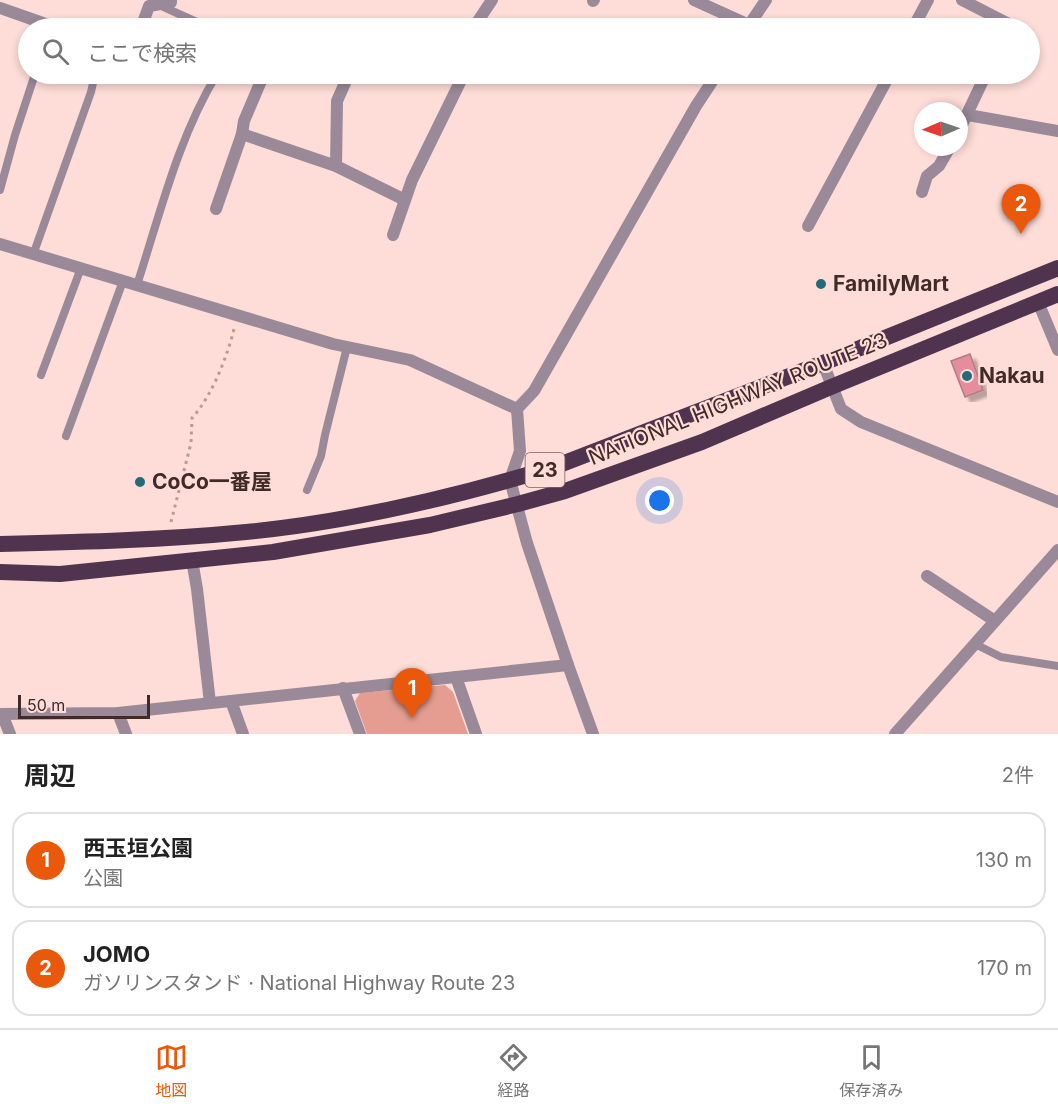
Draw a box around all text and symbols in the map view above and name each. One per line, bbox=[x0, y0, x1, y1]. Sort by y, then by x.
search box bbox=[18, 18, 1040, 84]
icon: search bbox=[39, 35, 72, 68]
text: ここで検索 bbox=[87, 40, 197, 66]
north arrow bbox=[914, 102, 968, 156]
pin: 2 bbox=[1002, 184, 1040, 234]
place label: FamilyMart bbox=[833, 271, 949, 296]
marker: FamilyMart bbox=[814, 277, 828, 291]
street label: NATIONAL HIGHWAY ROUTE 23 bbox=[585, 327, 891, 470]
place label: Nakau bbox=[979, 363, 1045, 388]
marker: Nakau bbox=[960, 369, 974, 383]
road number: 23 bbox=[526, 453, 564, 487]
place label: CoCo一番屋 bbox=[152, 469, 272, 494]
marker: CoCo一番屋 bbox=[133, 475, 147, 489]
your location bbox=[645, 486, 674, 515]
pin: 1 bbox=[392, 668, 432, 718]
scale bar bbox=[18, 692, 150, 720]
text: 50 m bbox=[27, 695, 65, 715]
text: 周辺 bbox=[24, 760, 76, 791]
text: 2件 bbox=[1002, 763, 1034, 787]
text: 西玉垣公園 bbox=[83, 835, 193, 861]
text: 1 bbox=[41, 848, 50, 872]
text: 130 m bbox=[976, 848, 1032, 872]
text: 公園 bbox=[83, 866, 123, 890]
text: JOMO bbox=[83, 941, 150, 967]
text: 2 bbox=[39, 956, 52, 980]
text: 170 m bbox=[977, 956, 1032, 980]
text: ガソリンスタンド · National Highway Route 23 bbox=[83, 971, 515, 995]
tab: 地図 bbox=[155, 1041, 188, 1101]
tab: 経路 bbox=[497, 1041, 530, 1101]
tab: 保存済み bbox=[839, 1041, 903, 1101]

